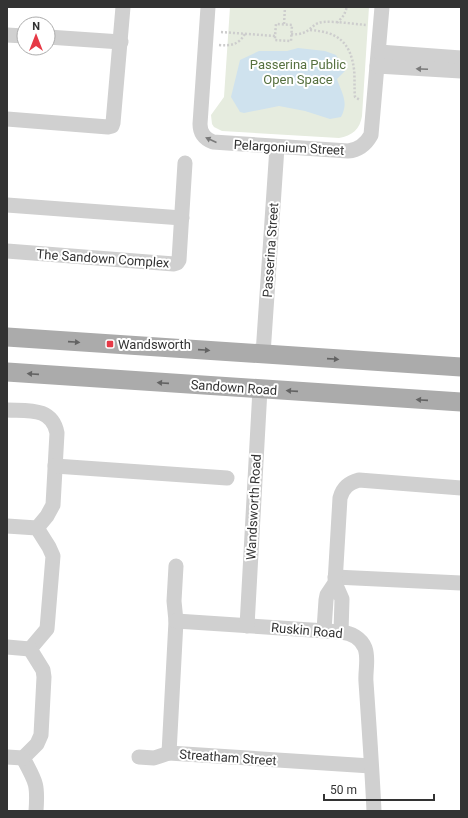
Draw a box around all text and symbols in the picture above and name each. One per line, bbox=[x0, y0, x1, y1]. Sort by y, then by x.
north arrow bbox=[16, 16, 56, 56]
text: N bbox=[32, 20, 40, 33]
park label: Passerina Public Open Space bbox=[250, 57, 346, 87]
one-way arrow bbox=[416, 65, 428, 72]
one-way arrow bbox=[205, 137, 217, 143]
street label: Pelargonium Street bbox=[233, 137, 345, 158]
street label: Passerina Street bbox=[260, 202, 281, 298]
street label: The Sandown Complex bbox=[36, 246, 170, 271]
place label: Wandsworth bbox=[118, 337, 191, 352]
one-way arrow bbox=[68, 338, 80, 345]
marker: Wandsworth bbox=[105, 339, 115, 349]
one-way arrow bbox=[198, 347, 210, 354]
one-way arrow bbox=[327, 355, 339, 362]
one-way arrow bbox=[27, 370, 39, 377]
street label: Sandown Road bbox=[190, 377, 278, 398]
one-way arrow bbox=[157, 379, 169, 386]
one-way arrow bbox=[286, 388, 298, 395]
one-way arrow bbox=[416, 397, 428, 404]
street label: Wandsworth Road bbox=[243, 454, 264, 560]
street label: Ruskin Road bbox=[271, 620, 343, 641]
street label: Streatham Street bbox=[179, 747, 277, 768]
scale bar bbox=[324, 776, 434, 802]
text: 50 m bbox=[330, 783, 357, 797]

